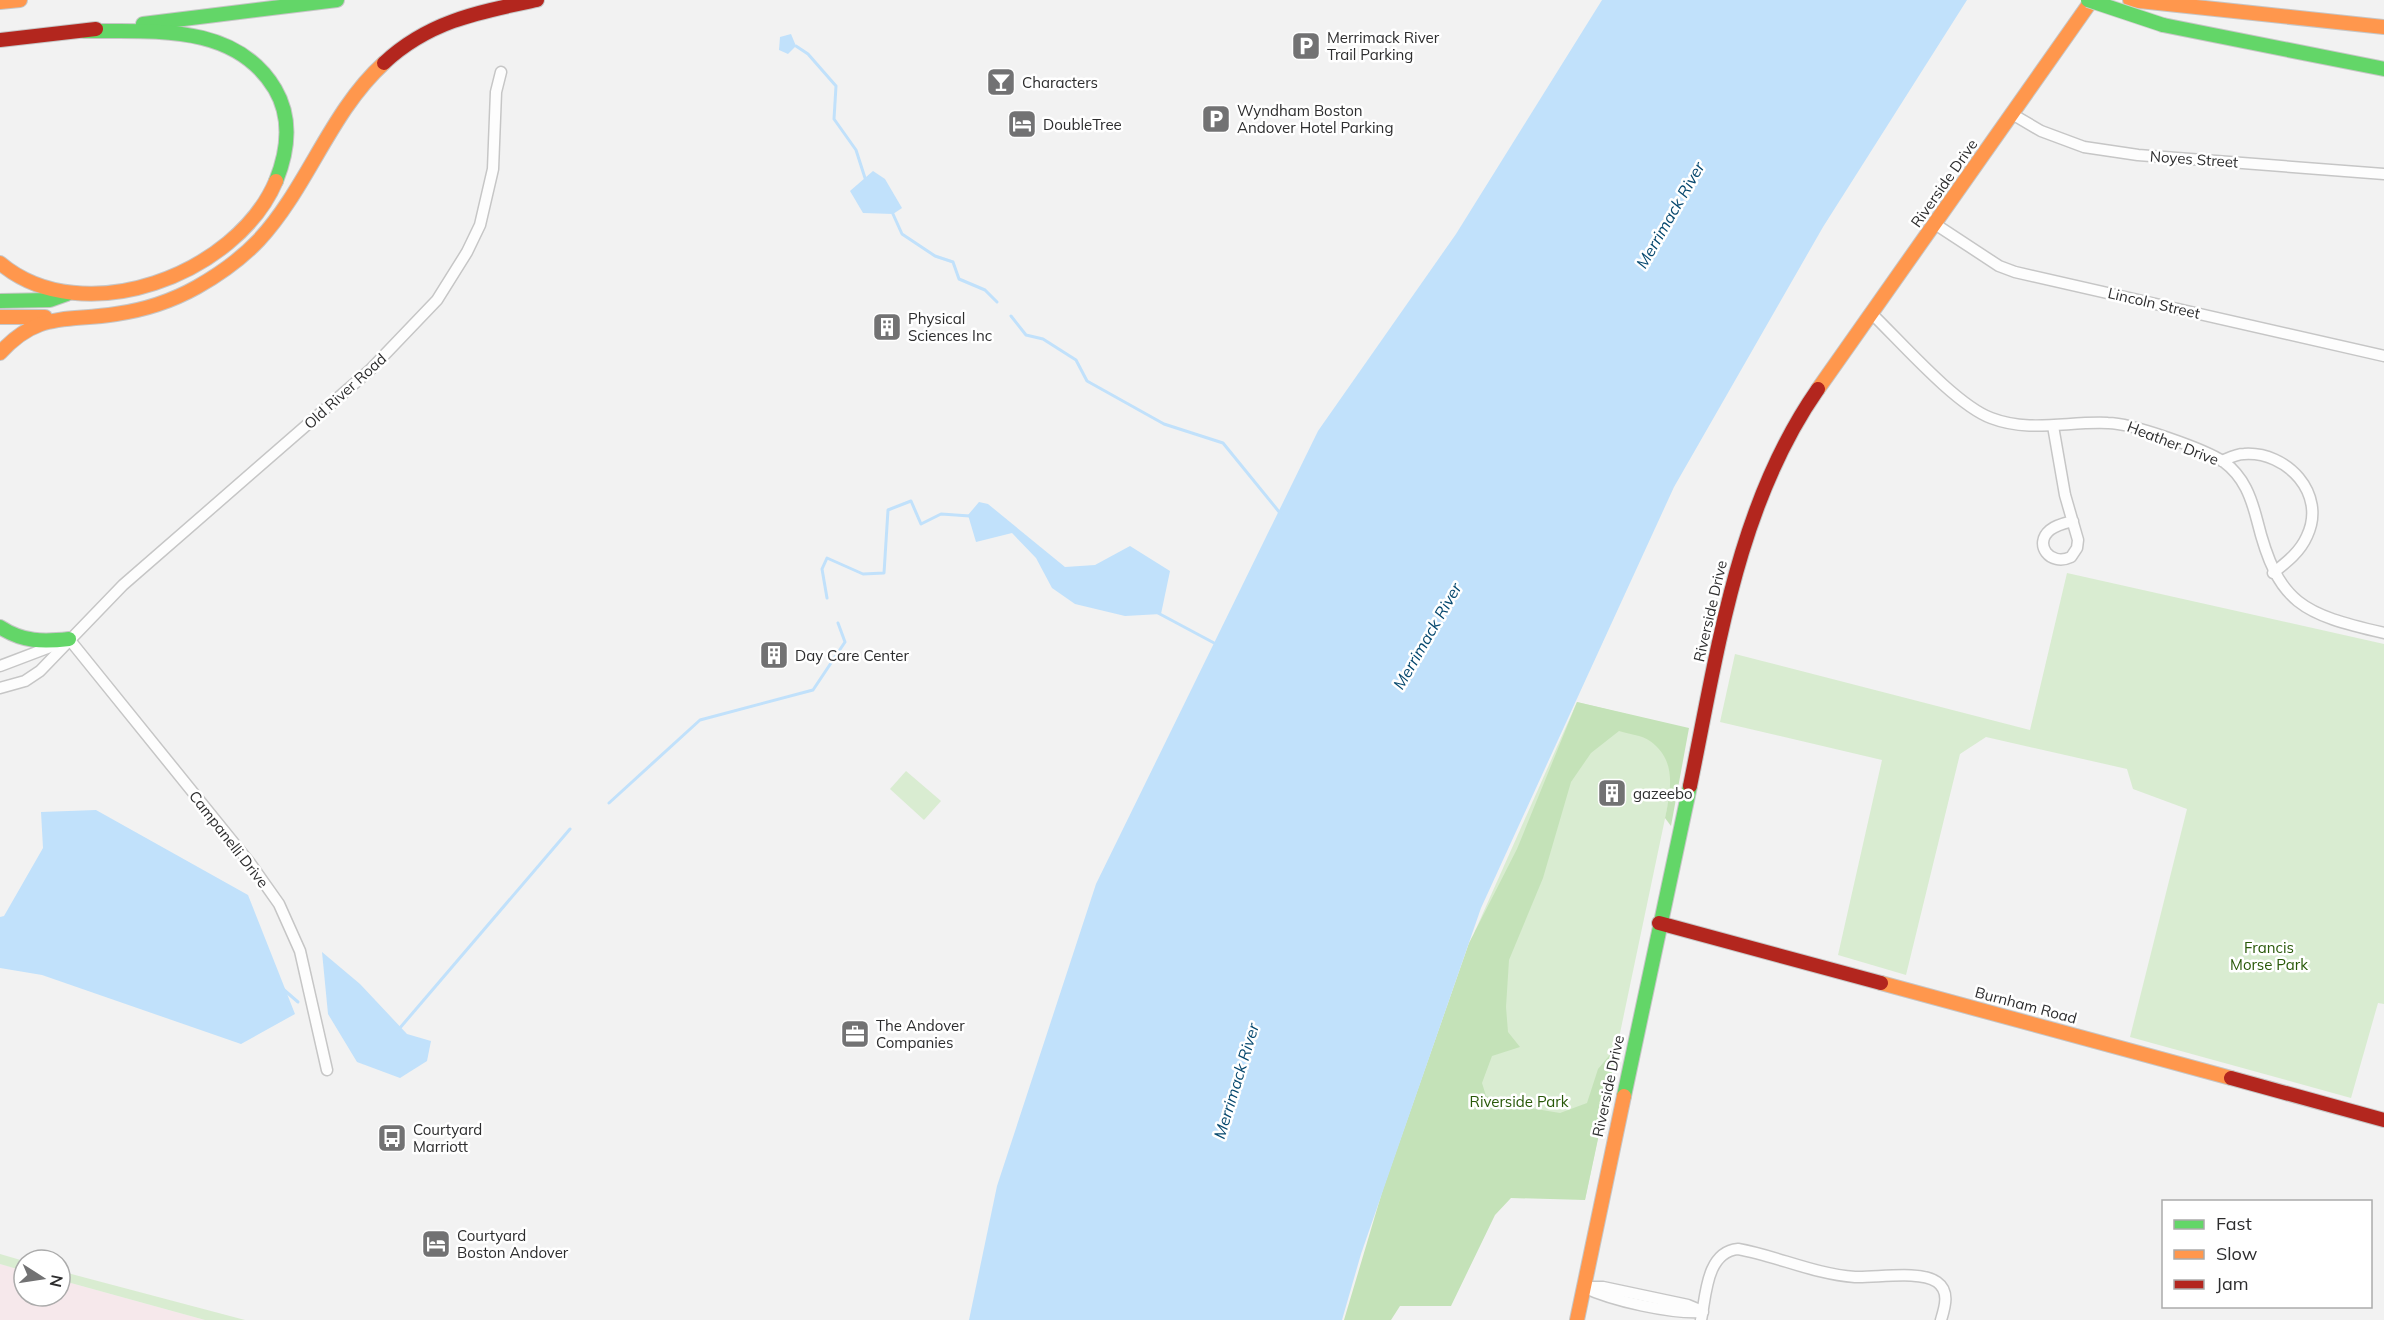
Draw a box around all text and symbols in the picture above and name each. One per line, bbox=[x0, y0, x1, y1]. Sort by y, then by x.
place label: Merrimack River Trail Parking bbox=[1327, 28, 1440, 64]
parking icon: Merrimack River Trail Parking bbox=[1290, 30, 1322, 62]
bar icon: Characters bbox=[985, 66, 1017, 98]
place label: Characters bbox=[1022, 73, 1098, 92]
place label: Wyndham Boston Andover Hotel Parking bbox=[1237, 101, 1393, 137]
parking icon: Wyndham Boston Andover Hotel Parking bbox=[1200, 103, 1232, 135]
hotel icon: DoubleTree bbox=[1006, 108, 1038, 140]
place label: DoubleTree bbox=[1043, 115, 1122, 134]
street label: Riverside Drive bbox=[1906, 135, 1982, 231]
street label: Noyes Street bbox=[2149, 146, 2239, 172]
water label: Merrimack River bbox=[1631, 157, 1709, 272]
street label: Lincoln Street bbox=[2106, 283, 2202, 323]
place label: Physical Sciences Inc bbox=[908, 309, 992, 345]
building icon: Physical Sciences Inc bbox=[871, 311, 903, 343]
street label: Old River Road bbox=[300, 349, 390, 433]
street label: Heather Drive bbox=[2125, 417, 2221, 469]
street label: Riverside Drive bbox=[1689, 558, 1731, 664]
water label: Merrimack River bbox=[1388, 578, 1466, 693]
building icon: Day Care Center bbox=[758, 639, 790, 671]
place label: Day Care Center bbox=[795, 646, 909, 665]
building icon: gazeebo bbox=[1596, 777, 1628, 809]
place label: gazeebo bbox=[1633, 784, 1693, 803]
street label: Campanelli Drive bbox=[185, 787, 273, 891]
park label: Francis Morse Park bbox=[2230, 938, 2308, 974]
street label: Burnham Road bbox=[1973, 982, 2079, 1028]
place label: The Andover Companies bbox=[876, 1016, 965, 1052]
office icon: The Andover Companies bbox=[839, 1018, 871, 1050]
water label: Merrimack River bbox=[1209, 1020, 1263, 1141]
street label: Riverside Drive bbox=[1588, 1033, 1628, 1139]
park label: Riverside Park bbox=[1470, 1092, 1569, 1111]
place label: Courtyard Marriott bbox=[413, 1120, 482, 1156]
bus stop icon: Courtyard Marriott bbox=[376, 1122, 408, 1154]
legend bbox=[2162, 1200, 2372, 1308]
text: Fast bbox=[2216, 1212, 2252, 1235]
place label: Courtyard Boston Andover bbox=[457, 1226, 569, 1262]
hotel icon: Courtyard Boston Andover bbox=[420, 1228, 452, 1260]
text: Slow bbox=[2216, 1242, 2258, 1265]
north arrow bbox=[12, 1248, 72, 1308]
text: Jam bbox=[2216, 1272, 2249, 1295]
text: N bbox=[46, 1273, 68, 1289]

